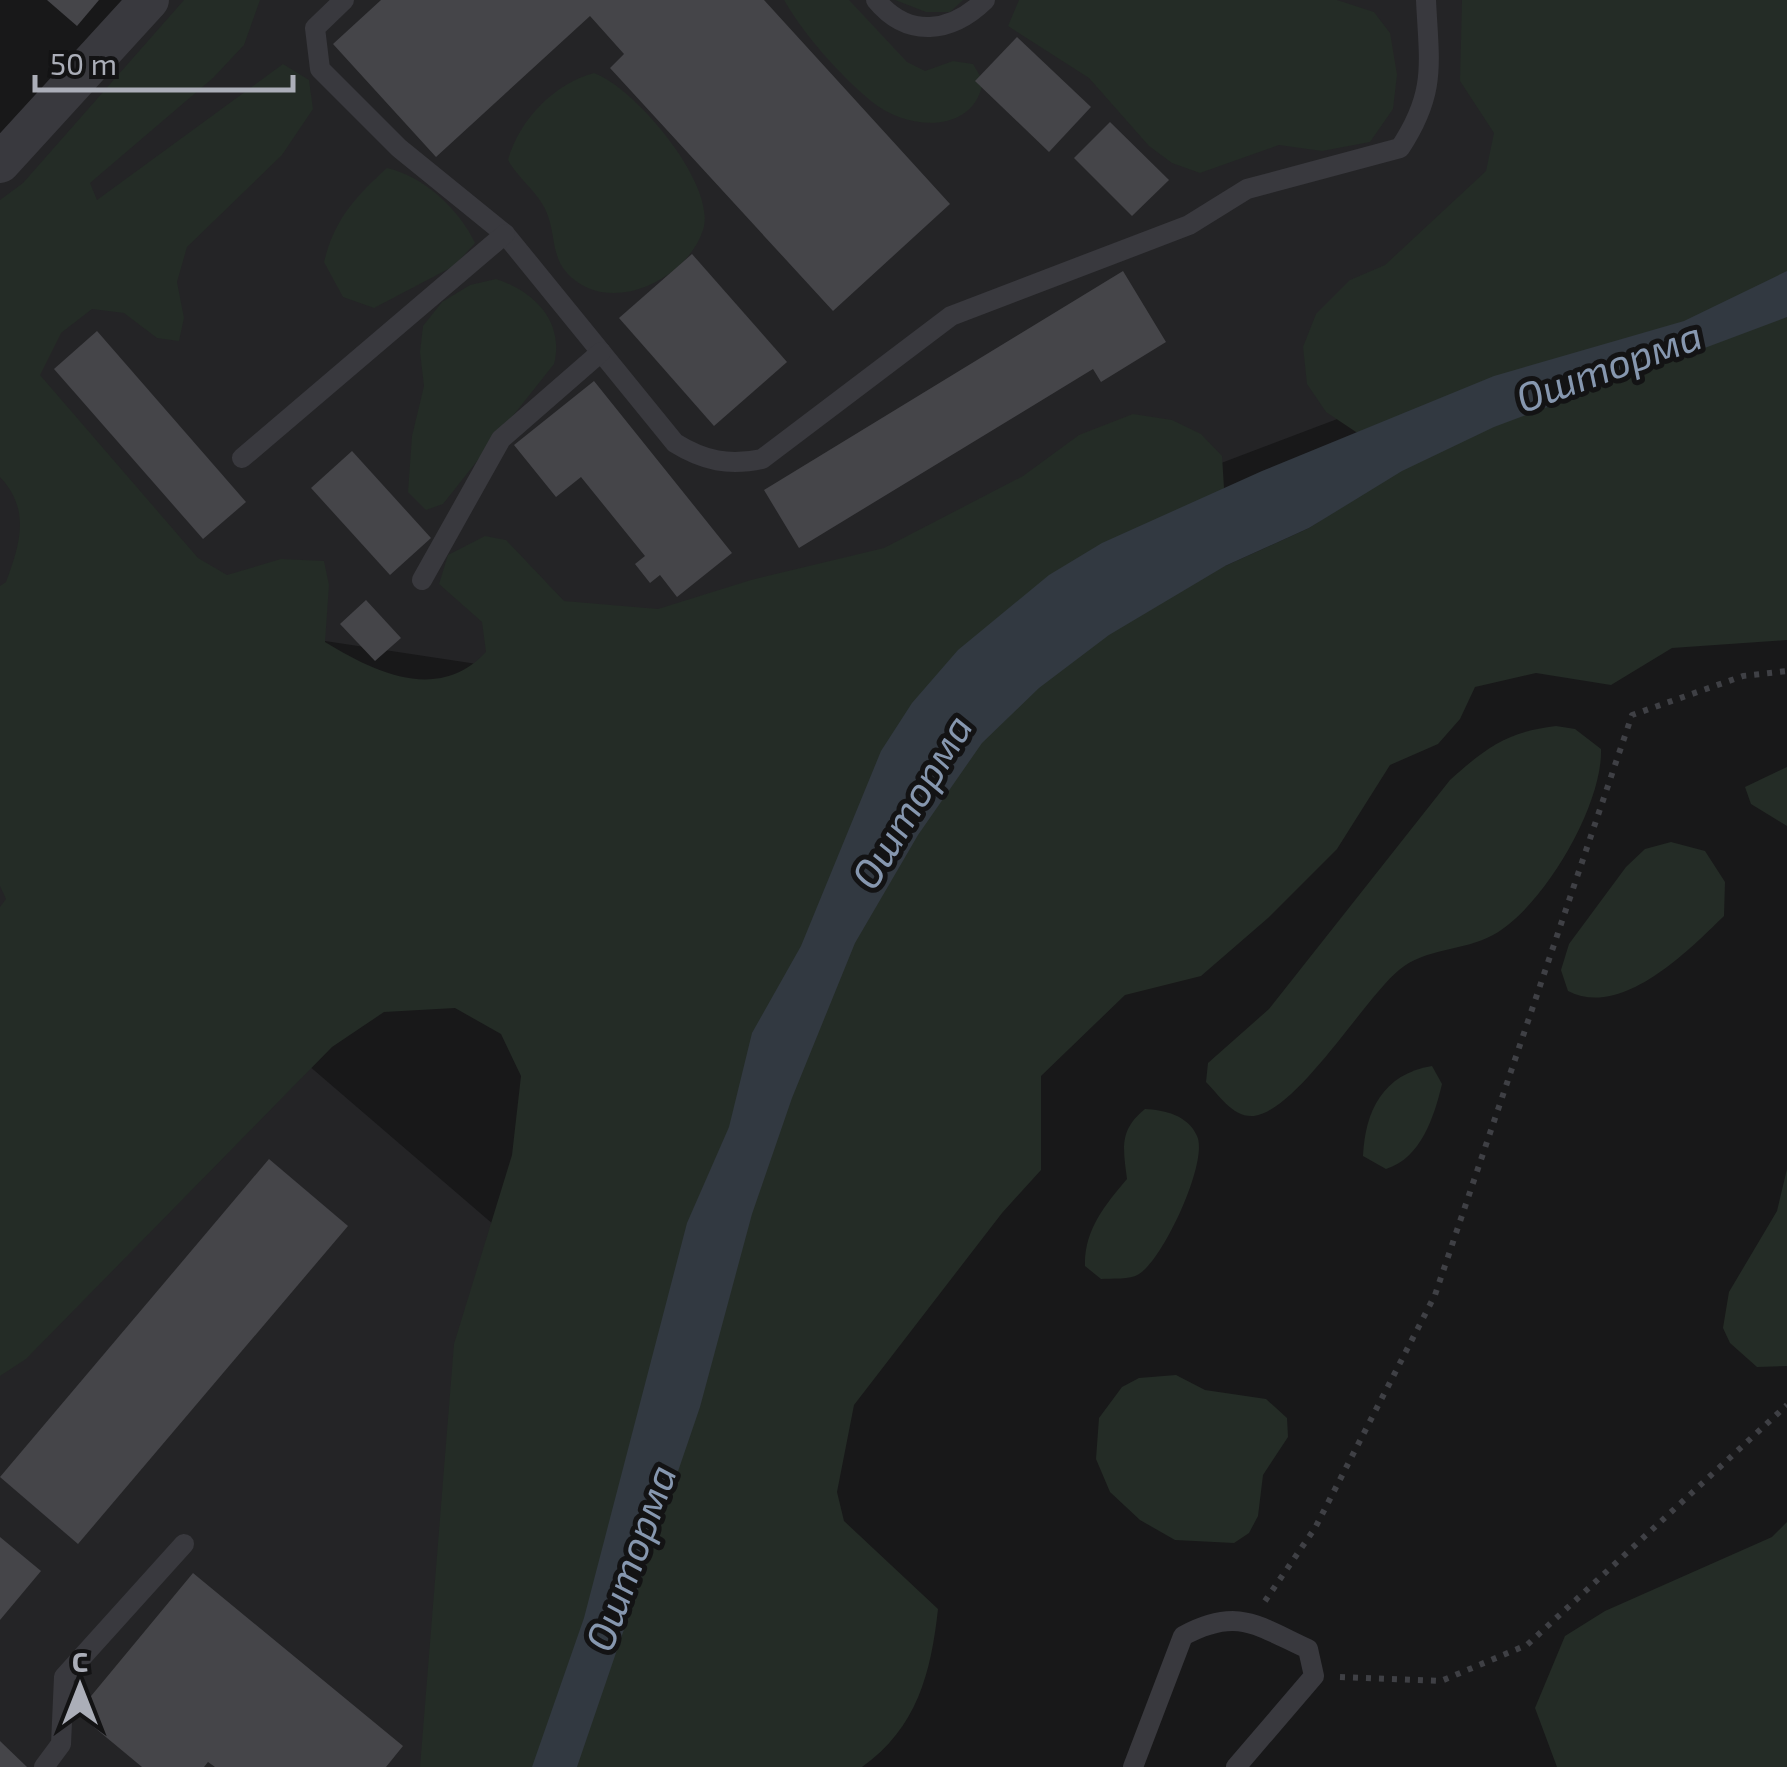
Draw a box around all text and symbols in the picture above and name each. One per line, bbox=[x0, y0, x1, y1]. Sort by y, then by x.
scale bar bbox=[35, 30, 292, 92]
text: 50 m bbox=[50, 45, 117, 81]
water label: Ошторма bbox=[1509, 309, 1708, 421]
water label: Ошторма bbox=[840, 705, 981, 897]
water label: Ошторма bbox=[573, 1458, 685, 1657]
north arrow bbox=[30, 1637, 130, 1737]
text: С bbox=[72, 1644, 88, 1678]

